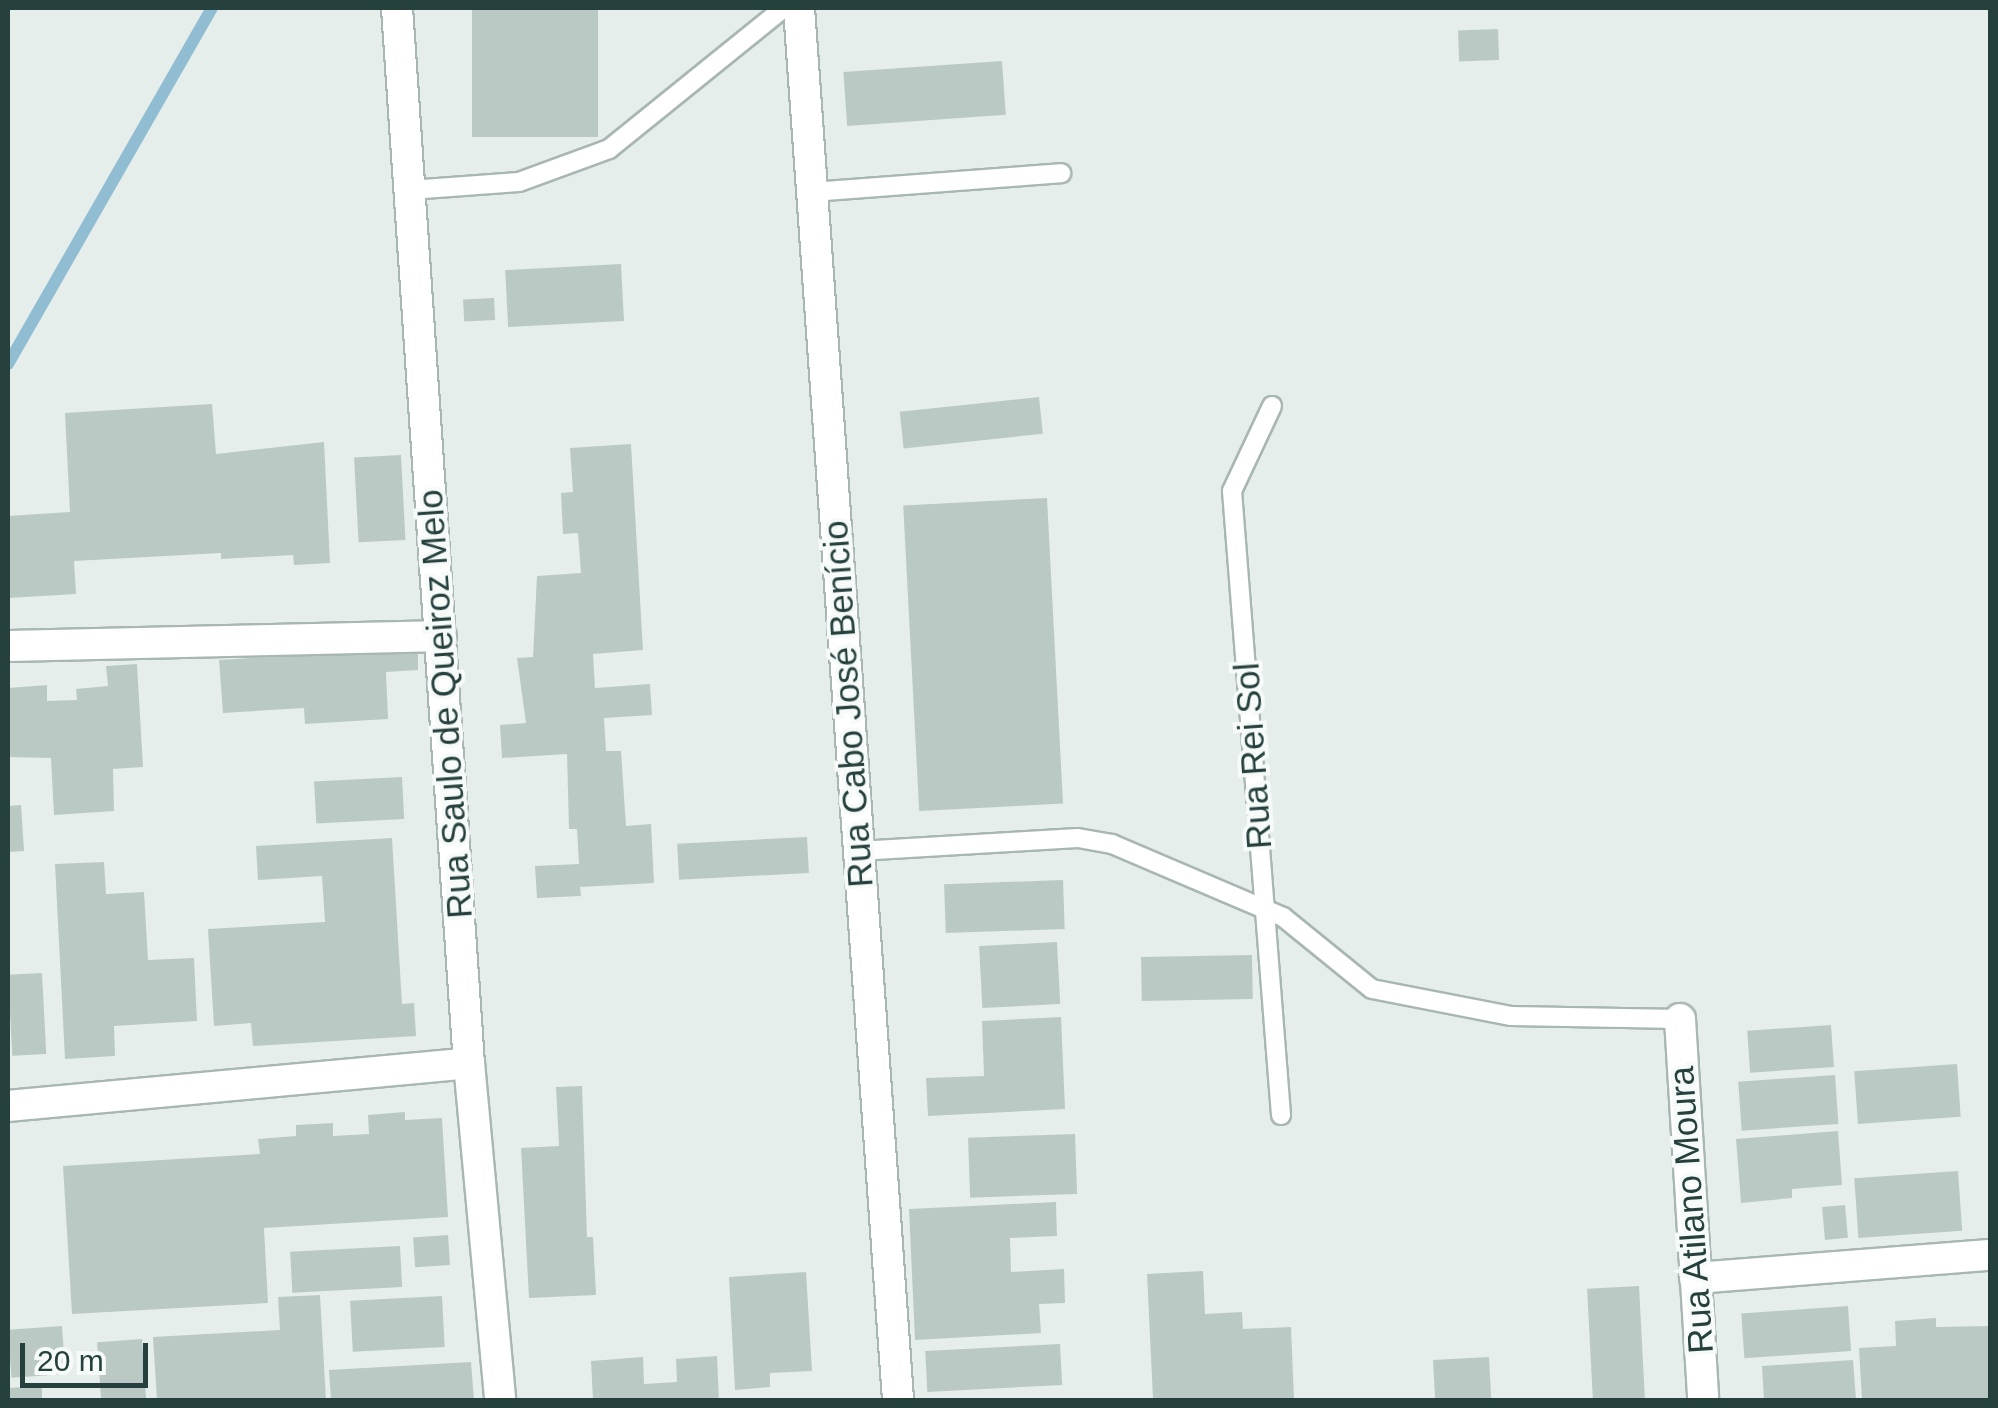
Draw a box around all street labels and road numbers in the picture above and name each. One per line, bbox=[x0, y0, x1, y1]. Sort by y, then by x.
street label: Rua Saulo de Queiroz Melo bbox=[409, 488, 481, 920]
street label: Rua Cabo José Benício bbox=[814, 519, 882, 889]
street label: Rua Rei Sol bbox=[1226, 661, 1280, 851]
street label: Rua Atilano Moura bbox=[1660, 1064, 1722, 1356]

